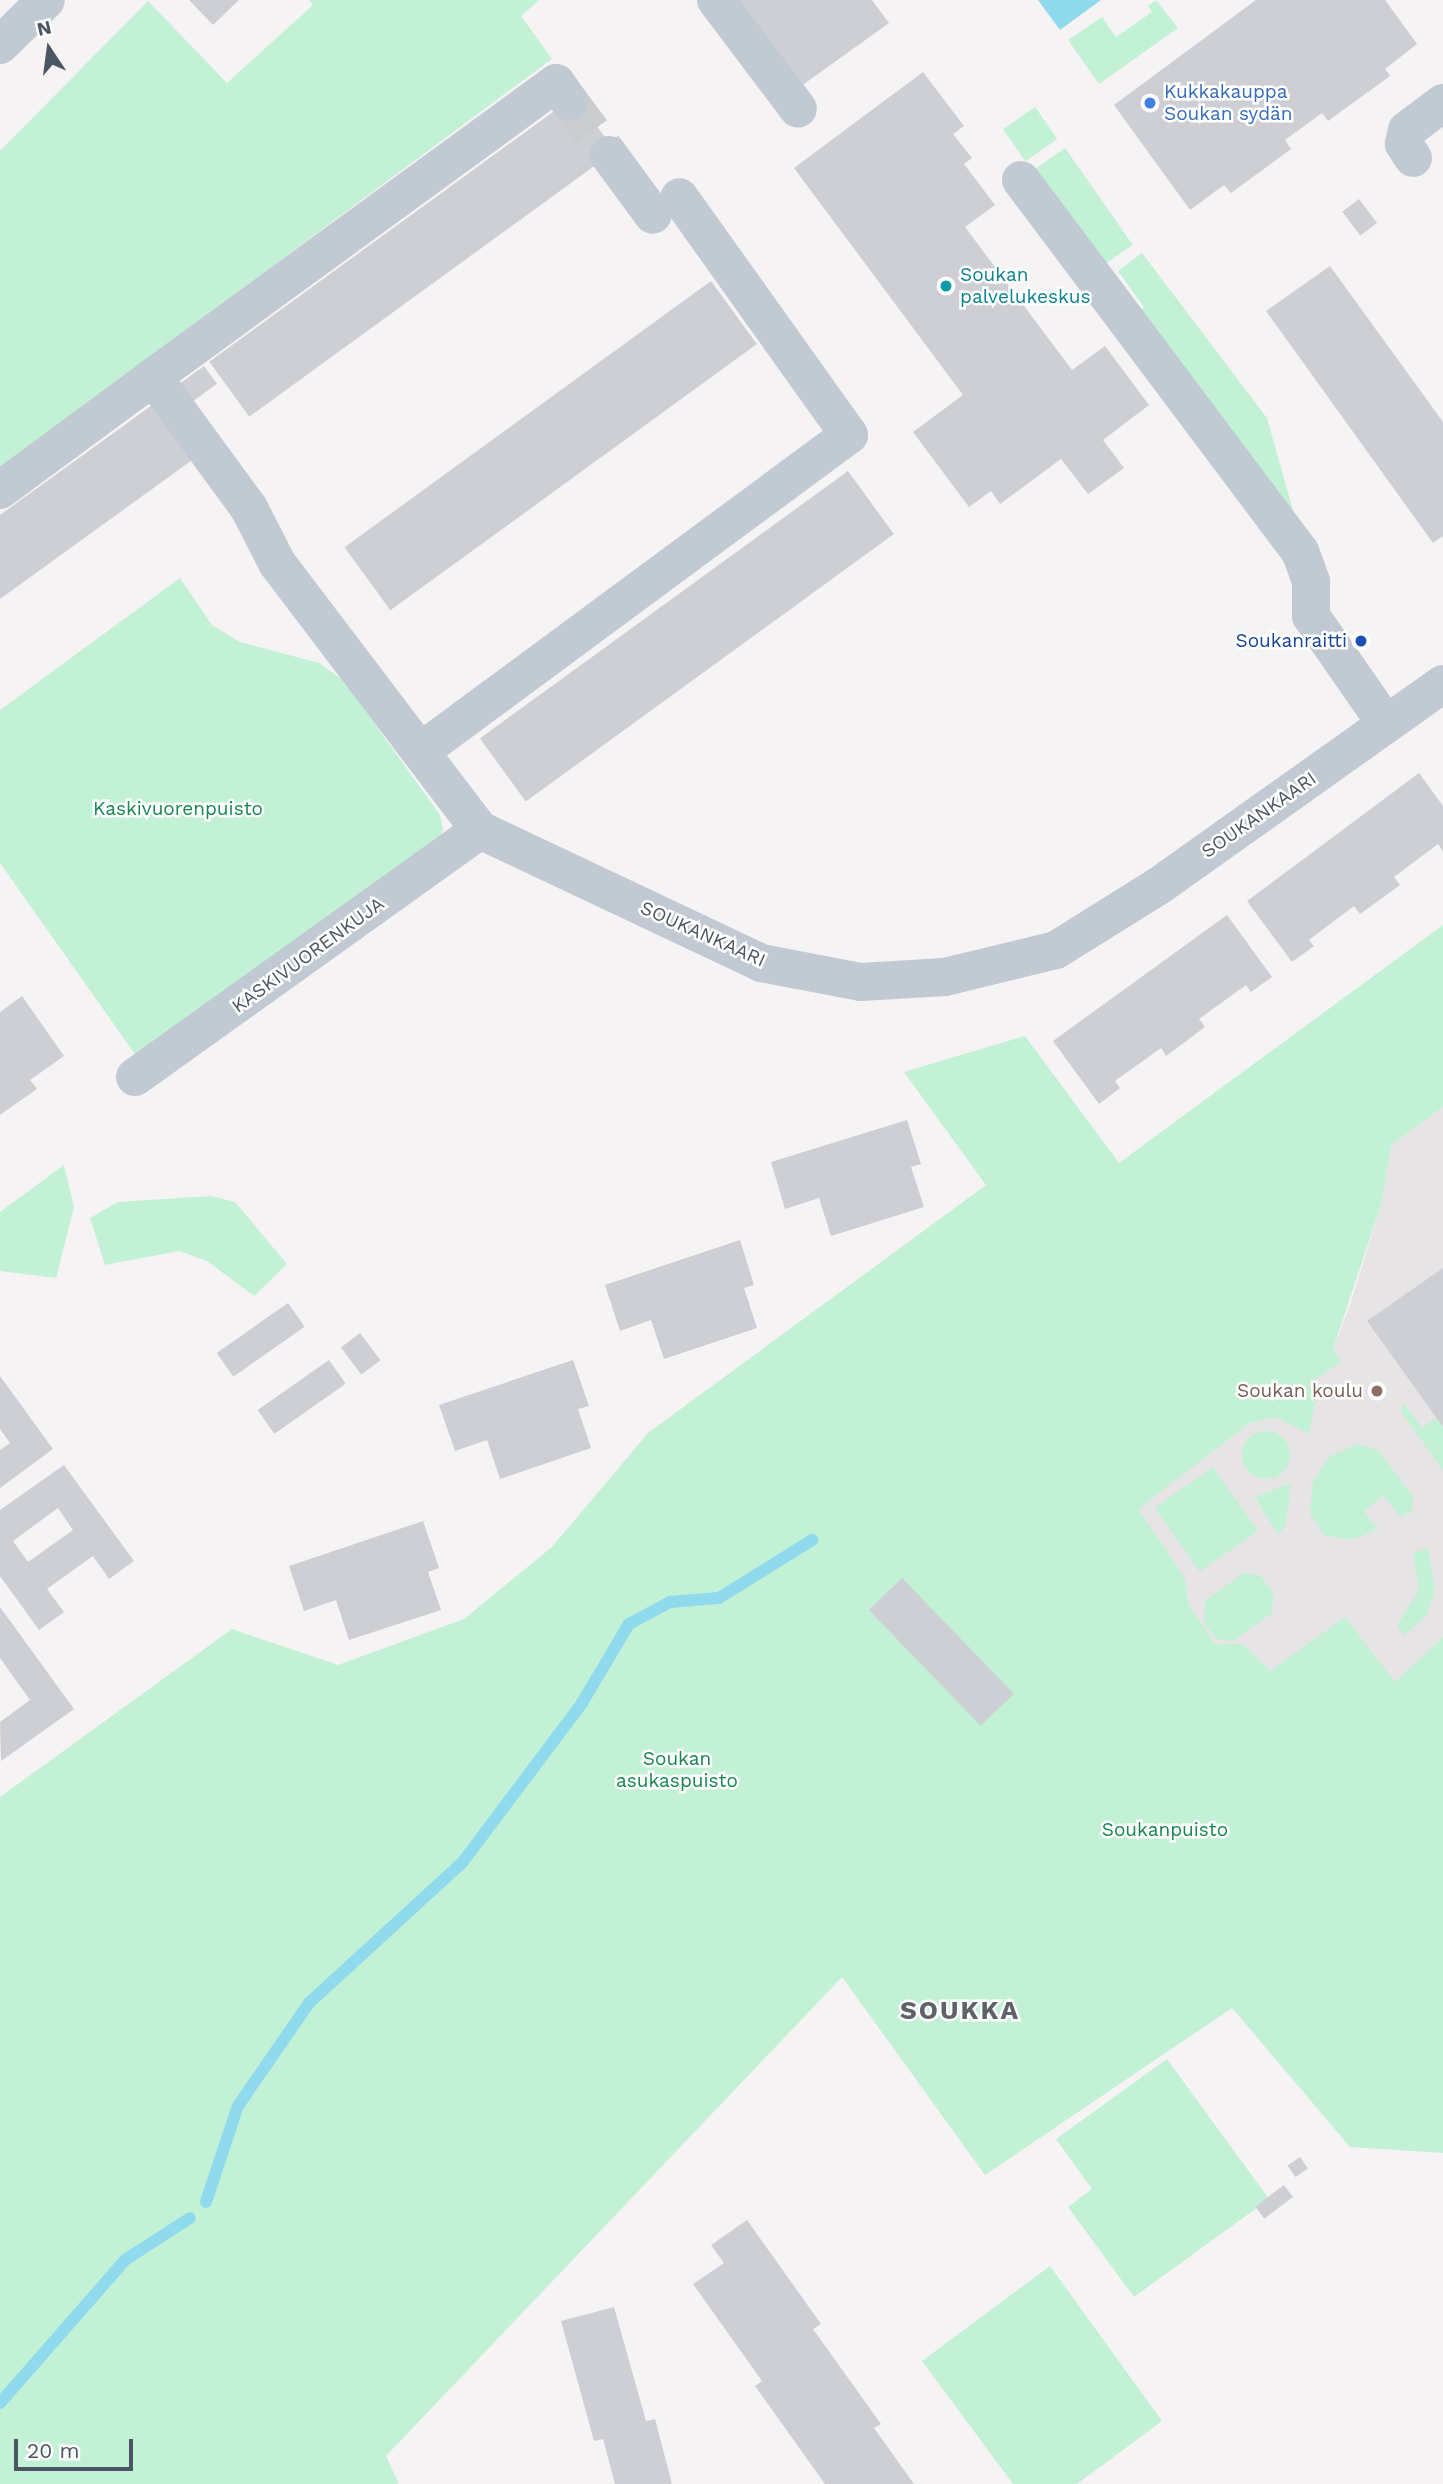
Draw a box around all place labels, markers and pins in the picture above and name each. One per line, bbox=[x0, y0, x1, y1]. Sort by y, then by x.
place label: Kukkakauppa Soukan sydän bbox=[1164, 81, 1293, 125]
marker: Kukkakauppa Soukan sydän bbox=[1142, 95, 1158, 111]
place label: Soukan palvelukeskus bbox=[960, 264, 1090, 308]
marker: Soukan palvelukeskus bbox=[938, 278, 954, 294]
place label: Soukanraitti bbox=[1236, 630, 1347, 652]
marker: Soukanraitti bbox=[1353, 633, 1369, 649]
place label: Soukan koulu bbox=[1237, 1380, 1363, 1402]
marker: Soukan koulu bbox=[1369, 1383, 1385, 1399]

